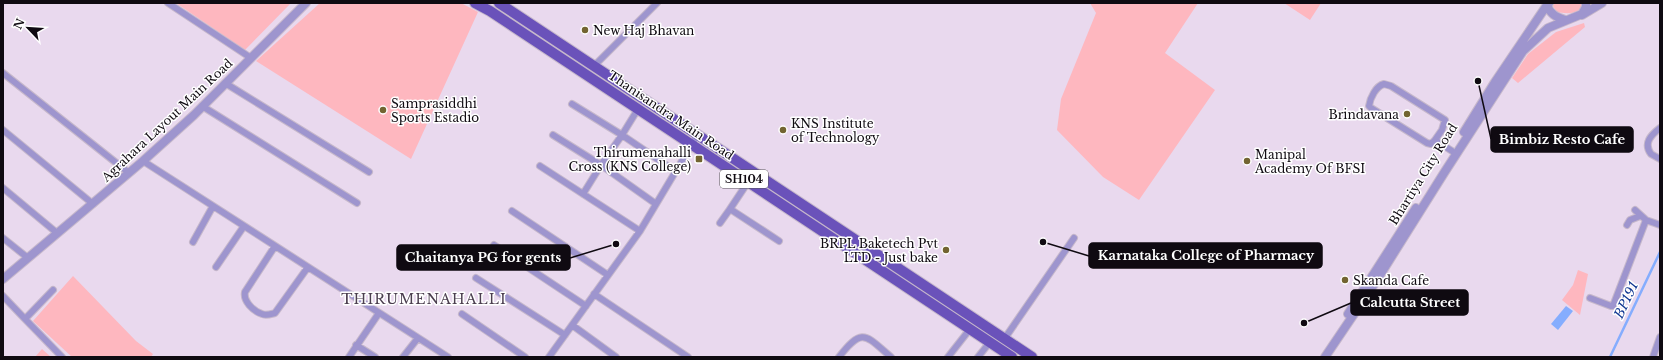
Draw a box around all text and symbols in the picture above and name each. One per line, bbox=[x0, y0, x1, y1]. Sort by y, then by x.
north arrow bbox=[8, 8, 48, 48]
text: N bbox=[10, 16, 28, 31]
place label: New Haj Bhavan bbox=[593, 23, 694, 38]
marker: New Haj Bhavan bbox=[580, 25, 590, 35]
street label: Agrahara Layout Main Road bbox=[98, 55, 235, 185]
street label: Thanisandra Main Road bbox=[605, 67, 737, 163]
place label: Samprasiddhi Sports Estadio bbox=[391, 96, 479, 125]
marker: Samprasiddhi Sports Estadio bbox=[378, 105, 388, 115]
place label: Brindavana bbox=[1328, 107, 1399, 122]
marker: Brindavana bbox=[1402, 109, 1412, 119]
place label: KNS Institute of Technology bbox=[791, 116, 880, 145]
street label: Bhartiya City Road bbox=[1386, 120, 1460, 228]
marker: KNS Institute of Technology bbox=[778, 125, 788, 135]
callout: Bimbiz Resto Cafe bbox=[1491, 127, 1633, 152]
text: Bimbiz Resto Cafe bbox=[1499, 131, 1626, 148]
place label: Thirumenahalli Cross (KNS College) bbox=[568, 145, 691, 174]
place label: Manipal Academy Of BFSI bbox=[1254, 147, 1365, 176]
marker: Thirumenahalli Cross (KNS College) bbox=[694, 154, 704, 164]
marker: Manipal Academy Of BFSI bbox=[1242, 156, 1252, 166]
road number: SH104 bbox=[720, 170, 768, 188]
place label: BRPL Baketech Pvt LTD - Just bake bbox=[820, 236, 938, 265]
callout: Karnataka College of Pharmacy bbox=[1089, 243, 1322, 268]
callout: Chaitanya PG for gents bbox=[397, 245, 570, 270]
marker: BRPL Baketech Pvt LTD - Just bake bbox=[941, 245, 951, 255]
text: Karnataka College of Pharmacy bbox=[1098, 247, 1315, 264]
text: Chaitanya PG for gents bbox=[405, 249, 561, 266]
place label: Skanda Cafe bbox=[1353, 273, 1429, 288]
marker: Skanda Cafe bbox=[1340, 275, 1350, 285]
water label: BP191 bbox=[1610, 279, 1642, 322]
district label: THIRUMENAHALLI bbox=[341, 290, 507, 308]
callout: Calcutta Street bbox=[1351, 290, 1468, 315]
text: Calcutta Street bbox=[1360, 294, 1460, 311]

